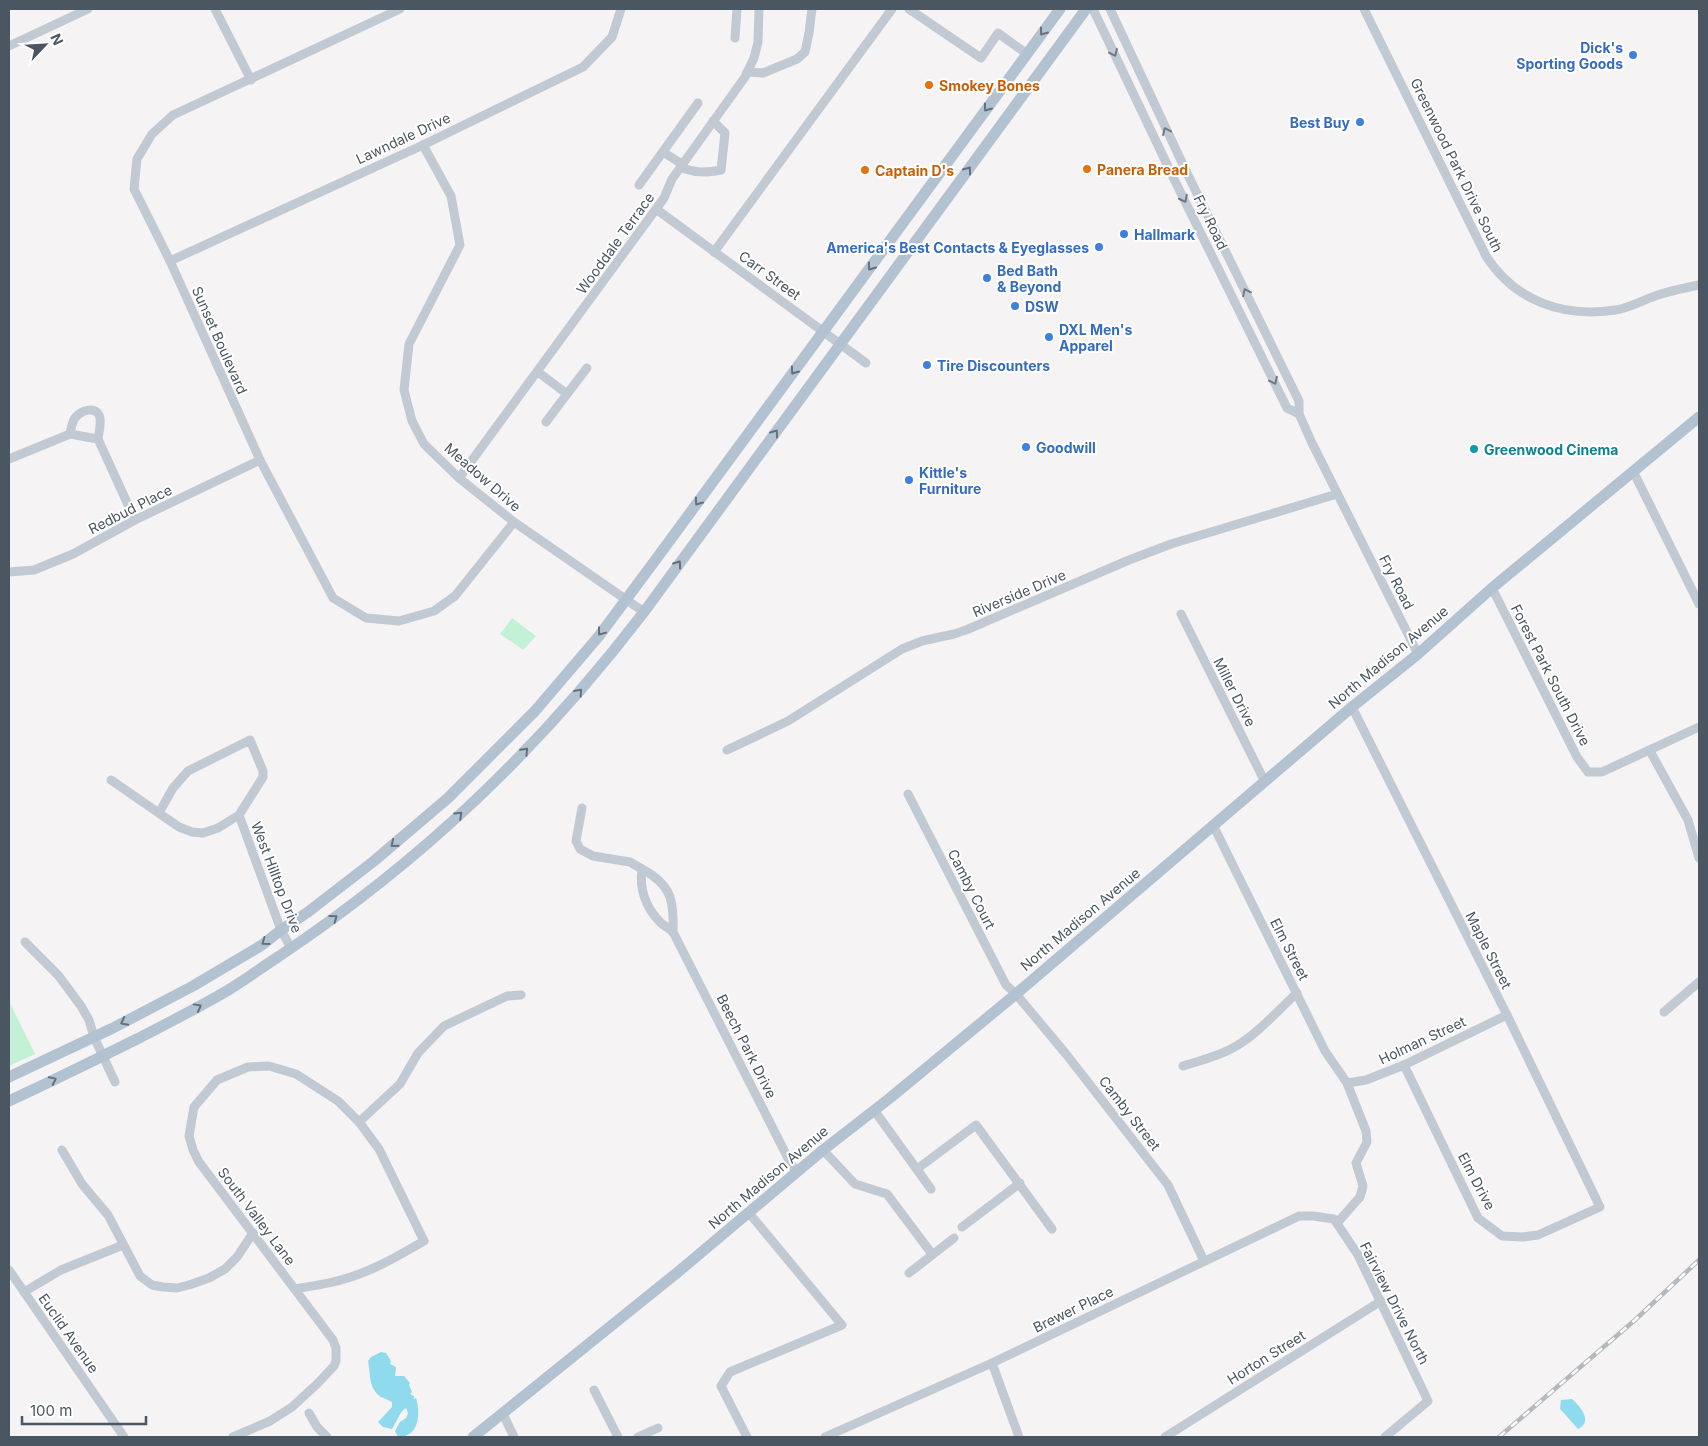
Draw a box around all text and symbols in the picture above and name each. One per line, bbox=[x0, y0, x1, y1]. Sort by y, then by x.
north arrow bbox=[20, 20, 70, 70]
one-way arrow bbox=[1040, 26, 1049, 36]
text: N bbox=[47, 31, 67, 48]
place label: Dick's Sporting Goods bbox=[1516, 39, 1623, 72]
one-way arrow bbox=[1108, 48, 1118, 57]
marker: Dick's Sporting Goods bbox=[1627, 49, 1639, 61]
street label: Greenwood Park Drive South bbox=[1407, 75, 1507, 255]
place label: Smokey Bones bbox=[939, 77, 1040, 94]
marker: Smokey Bones bbox=[923, 79, 935, 91]
one-way arrow bbox=[985, 102, 993, 111]
street label: Lawndale Drive bbox=[353, 109, 453, 167]
place label: Best Buy bbox=[1290, 114, 1351, 131]
marker: Best Buy bbox=[1354, 116, 1366, 128]
one-way arrow bbox=[1162, 127, 1173, 136]
place label: Panera Bread bbox=[1097, 161, 1188, 178]
place label: Captain D's bbox=[875, 162, 954, 179]
marker: Panera Bread bbox=[1081, 163, 1093, 175]
marker: Captain D's bbox=[859, 164, 871, 176]
one-way arrow bbox=[961, 166, 971, 175]
street label: Wooddale Terrace bbox=[572, 189, 658, 297]
street label: Fry Road bbox=[1190, 192, 1232, 252]
one-way arrow bbox=[1178, 194, 1188, 203]
place label: Hallmark bbox=[1134, 226, 1196, 243]
marker: Hallmark bbox=[1118, 228, 1130, 240]
place label: America's Best Contacts & Eyeglasses bbox=[826, 239, 1089, 256]
marker: America's Best Contacts & Eyeglasses bbox=[1093, 241, 1105, 253]
street label: Carr Street bbox=[736, 247, 805, 303]
one-way arrow bbox=[868, 261, 876, 270]
place label: Bed Bath & Beyond bbox=[997, 262, 1061, 295]
marker: Bed Bath & Beyond bbox=[981, 272, 993, 284]
street label: Sunset Boulevard bbox=[189, 284, 251, 396]
one-way arrow bbox=[1242, 289, 1252, 298]
place label: DSW bbox=[1025, 298, 1059, 315]
marker: DSW bbox=[1009, 300, 1021, 312]
place label: DXL Men's Apparel bbox=[1059, 321, 1132, 354]
marker: DXL Men's Apparel bbox=[1043, 331, 1055, 343]
place label: Tire Discounters bbox=[937, 357, 1050, 374]
marker: Tire Discounters bbox=[921, 359, 933, 371]
one-way arrow bbox=[792, 365, 800, 374]
one-way arrow bbox=[1268, 376, 1278, 385]
one-way arrow bbox=[769, 429, 778, 439]
street label: Meadow Drive bbox=[441, 439, 525, 515]
place label: Goodwill bbox=[1036, 439, 1096, 456]
marker: Goodwill bbox=[1020, 441, 1032, 453]
place label: Greenwood Cinema bbox=[1484, 441, 1618, 458]
marker: Greenwood Cinema bbox=[1468, 443, 1480, 455]
place label: Kittle's Furniture bbox=[919, 464, 981, 497]
marker: Kittle's Furniture bbox=[903, 474, 915, 486]
street label: Redbud Place bbox=[85, 481, 175, 537]
one-way arrow bbox=[696, 496, 704, 505]
street label: Fry Road bbox=[1376, 552, 1418, 612]
one-way arrow bbox=[673, 561, 681, 570]
street label: Riverside Drive bbox=[970, 566, 1068, 620]
street label: Forest Park South Drive bbox=[1508, 601, 1594, 749]
street label: North Madison Avenue bbox=[1325, 602, 1451, 712]
one-way arrow bbox=[599, 626, 607, 635]
street label: Miller Drive bbox=[1210, 655, 1260, 729]
one-way arrow bbox=[573, 689, 582, 698]
one-way arrow bbox=[519, 748, 528, 757]
one-way arrow bbox=[454, 812, 463, 821]
street label: West Hilltop Drive bbox=[248, 819, 306, 935]
one-way arrow bbox=[391, 838, 400, 847]
street label: Camby Court bbox=[945, 846, 1000, 932]
street label: North Madison Avenue bbox=[1017, 864, 1143, 974]
street label: Maple Street bbox=[1462, 909, 1516, 992]
street label: Elm Street bbox=[1267, 915, 1313, 983]
one-way arrow bbox=[328, 916, 337, 924]
one-way arrow bbox=[261, 936, 271, 945]
street label: Beech Park Drive bbox=[713, 991, 781, 1101]
one-way arrow bbox=[192, 1003, 201, 1013]
street label: Holman Street bbox=[1376, 1012, 1469, 1068]
one-way arrow bbox=[120, 1016, 129, 1026]
street label: Camby Street bbox=[1096, 1072, 1165, 1154]
one-way arrow bbox=[48, 1076, 57, 1087]
street label: North Madison Avenue bbox=[705, 1122, 831, 1232]
street label: Elm Drive bbox=[1455, 1149, 1499, 1213]
street label: South Valley Lane bbox=[215, 1164, 299, 1268]
street label: Fairview Drive North bbox=[1357, 1239, 1433, 1367]
street label: Brewer Place bbox=[1030, 1282, 1116, 1336]
street label: Euclid Avenue bbox=[35, 1290, 103, 1376]
street label: Horton Street bbox=[1224, 1326, 1309, 1388]
scale bar bbox=[22, 1394, 146, 1426]
text: 100 m bbox=[30, 1401, 72, 1420]

